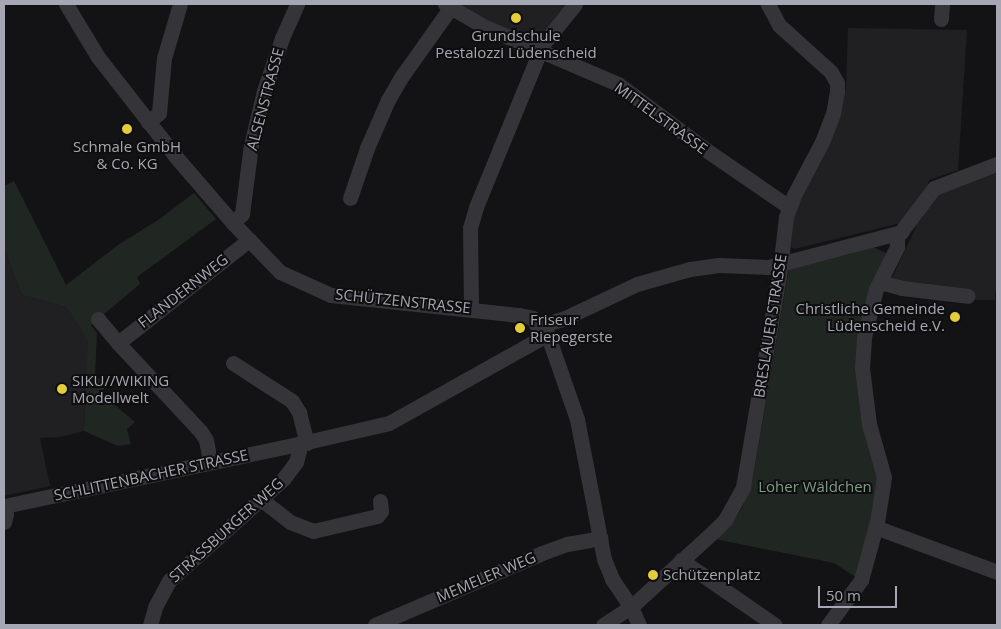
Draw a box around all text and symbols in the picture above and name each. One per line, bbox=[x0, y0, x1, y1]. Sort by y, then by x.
marker: Grundschule Pestalozzi Lüdenscheid bbox=[510, 12, 522, 24]
place label: Grundschule Pestalozzi Lüdenscheid bbox=[435, 26, 597, 61]
street label: ALSENSTRASSE bbox=[243, 46, 287, 152]
street label: MITTELSTRASSE bbox=[611, 78, 711, 158]
marker: Schmale GmbH & Co. KG bbox=[121, 123, 133, 135]
place label: Schmale GmbH & Co. KG bbox=[73, 137, 181, 172]
street label: FLANDERNWEG bbox=[134, 250, 232, 332]
street label: BRESLAUER STRASSE bbox=[750, 253, 790, 399]
street label: SCHÜTZENSTRASSE bbox=[334, 285, 472, 317]
place label: Christliche Gemeinde Lüdenscheid e.V. bbox=[795, 299, 945, 334]
place label: Friseur Riepegerste bbox=[530, 310, 613, 345]
marker: Christliche Gemeinde Lüdenscheid e.V. bbox=[949, 311, 961, 323]
marker: Friseur Riepegerste bbox=[514, 322, 526, 334]
place label: SIKU//WIKING Modellwelt bbox=[72, 371, 169, 406]
marker: SIKU//WIKING Modellwelt bbox=[56, 383, 68, 395]
street label: SCHLITTENBACHER STRASSE bbox=[52, 446, 250, 504]
street label: STRASSBURGER WEG bbox=[165, 474, 287, 586]
park label: Loher Wäldchen bbox=[758, 478, 872, 496]
street label: MEMELER WEG bbox=[434, 548, 538, 606]
place label: Schützenplatz bbox=[663, 566, 760, 584]
marker: Schützenplatz bbox=[647, 569, 659, 581]
scale bar bbox=[821, 576, 900, 608]
text: 50 m bbox=[826, 585, 861, 605]

